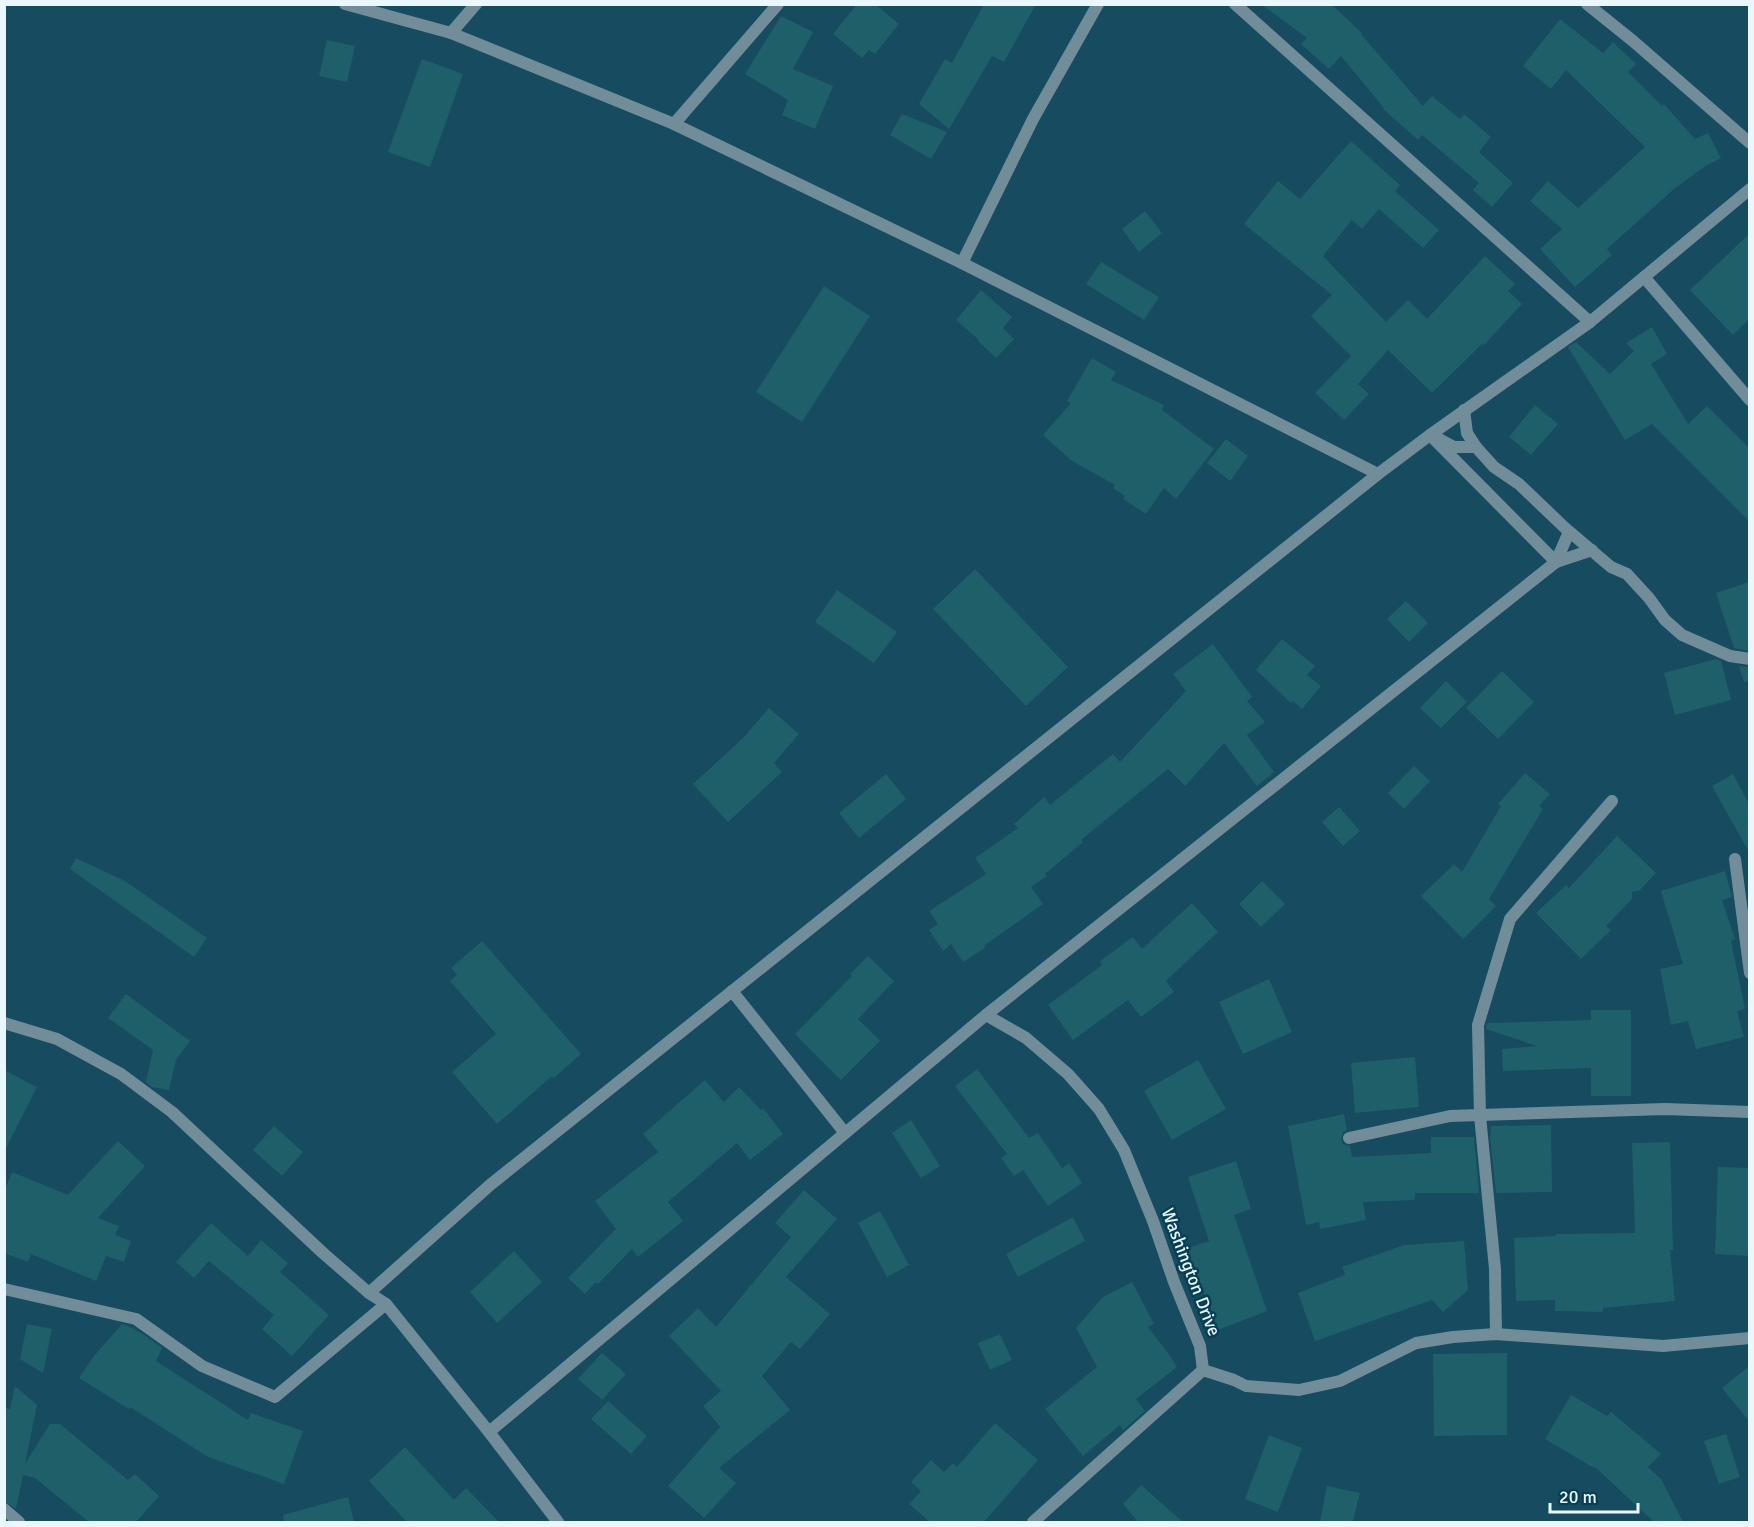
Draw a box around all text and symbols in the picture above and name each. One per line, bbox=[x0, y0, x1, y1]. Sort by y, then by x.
street label: Washington Drive bbox=[1157, 1205, 1225, 1339]
scale bar bbox=[1550, 1476, 1638, 1514]
text: 20 m bbox=[1559, 1486, 1597, 1508]

